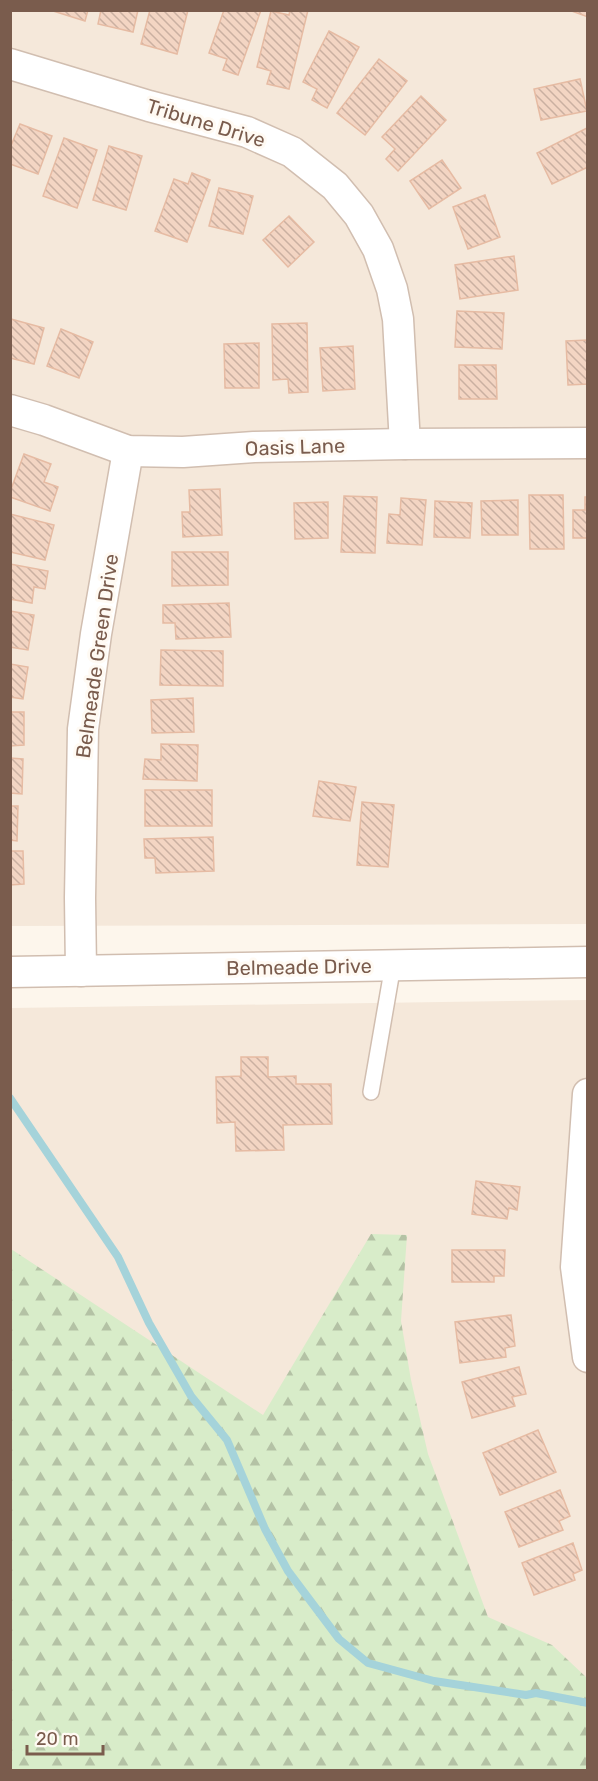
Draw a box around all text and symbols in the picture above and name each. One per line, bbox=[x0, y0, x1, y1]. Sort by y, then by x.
street label: Tribune Drive bbox=[144, 94, 268, 152]
street label: Oasis Lane bbox=[244, 433, 346, 461]
street label: Belmeade Green Drive bbox=[71, 552, 123, 760]
street label: Belmeade Drive bbox=[226, 954, 372, 980]
scale bar bbox=[27, 1718, 104, 1756]
text: 20 m bbox=[36, 1728, 78, 1750]

